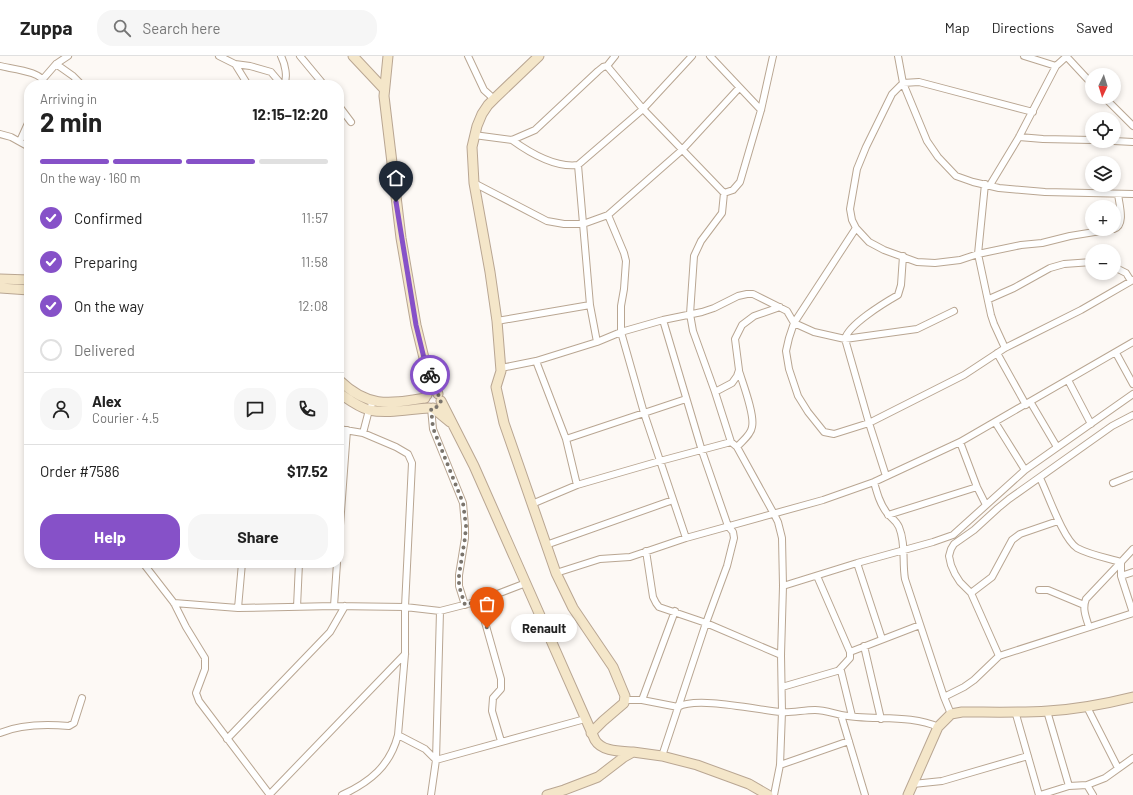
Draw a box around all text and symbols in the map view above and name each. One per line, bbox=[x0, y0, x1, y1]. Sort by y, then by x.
search box bbox=[97, 10, 377, 46]
text: Zuppa bbox=[20, 16, 73, 39]
icon: search bbox=[111, 17, 133, 39]
text: Search here bbox=[143, 19, 221, 37]
text: Map bbox=[945, 19, 970, 36]
text: Directions bbox=[992, 19, 1054, 36]
text: Saved bbox=[1076, 19, 1113, 36]
north arrow bbox=[1085, 68, 1121, 104]
map controls bbox=[1085, 68, 1121, 280]
text: Arriving in bbox=[40, 91, 97, 107]
text: 12:15–12:20 bbox=[252, 105, 328, 123]
text: 2 min bbox=[40, 106, 102, 137]
button: locate bbox=[1085, 112, 1121, 148]
button: layers bbox=[1085, 156, 1121, 192]
pin bbox=[379, 161, 413, 202]
icon: home bbox=[385, 167, 407, 189]
text: On the way · 160 m bbox=[40, 170, 141, 186]
button: + bbox=[1085, 200, 1121, 236]
icon: check bbox=[40, 207, 62, 229]
text: Confirmed bbox=[74, 209, 142, 227]
text: 11:57 bbox=[302, 210, 328, 226]
button: − bbox=[1085, 244, 1121, 280]
icon: check bbox=[40, 251, 62, 273]
text: Preparing bbox=[74, 253, 138, 271]
text: 11:58 bbox=[301, 254, 328, 270]
icon: check bbox=[40, 295, 62, 317]
text: On the way bbox=[74, 297, 144, 315]
text: 12:08 bbox=[298, 298, 328, 314]
text: Delivered bbox=[74, 341, 135, 359]
courier bbox=[410, 355, 450, 395]
icon: bike bbox=[419, 364, 441, 386]
button: person bbox=[40, 388, 82, 430]
button: chat bbox=[234, 388, 276, 430]
button: phone bbox=[286, 388, 328, 430]
text: Alex bbox=[92, 392, 122, 410]
text: Courier · 4.5 bbox=[92, 410, 159, 426]
text: Order #7586 bbox=[40, 462, 120, 480]
text: $17.52 bbox=[287, 462, 328, 480]
button: Help bbox=[40, 514, 180, 560]
button: Share bbox=[188, 514, 328, 560]
pin bbox=[470, 587, 504, 628]
icon: bag bbox=[476, 593, 498, 615]
callout: Renault bbox=[511, 614, 577, 642]
text: Renault bbox=[522, 620, 566, 636]

